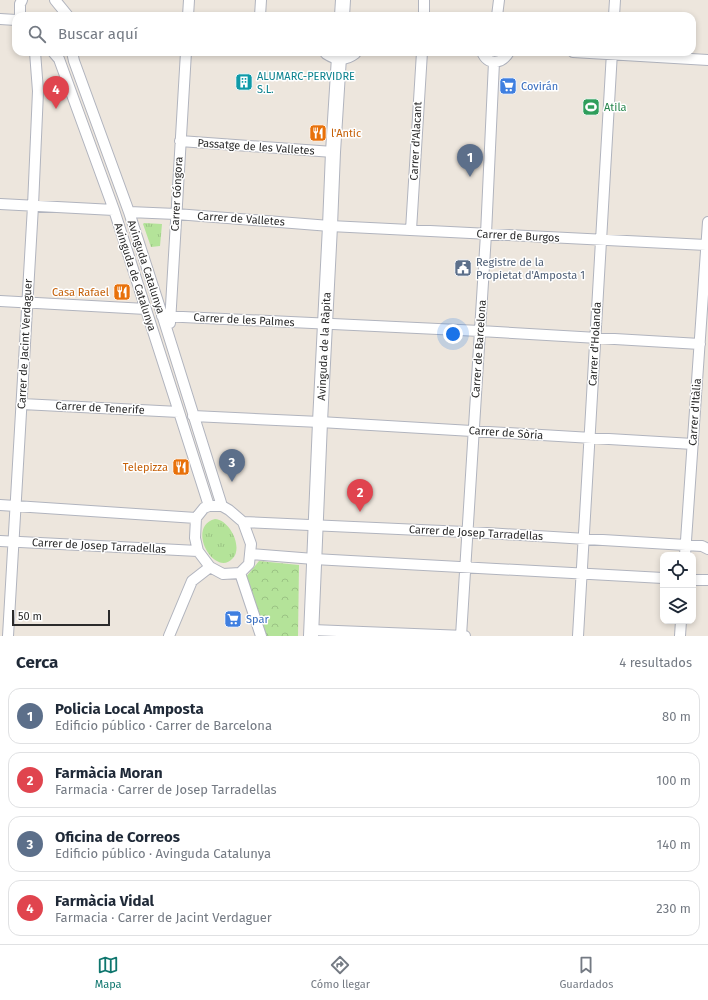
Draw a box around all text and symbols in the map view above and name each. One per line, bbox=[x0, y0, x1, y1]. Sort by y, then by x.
search box bbox=[12, 12, 696, 56]
icon: search bbox=[26, 23, 48, 45]
text: Buscar aquí bbox=[58, 25, 138, 43]
place label: ALUMARC-PERVIDRE S.L. bbox=[257, 70, 355, 96]
building icon: ALUMARC-PERVIDRE S.L. bbox=[234, 72, 254, 92]
pin: 4 bbox=[43, 76, 69, 109]
supermarket icon: Covirán bbox=[498, 76, 518, 96]
place label: Covirán bbox=[521, 80, 558, 93]
sports icon: Atila bbox=[581, 97, 601, 117]
street label: Carrer d'Alacant bbox=[407, 101, 425, 181]
place label: Atila bbox=[604, 101, 627, 114]
restaurant icon: l'Antic bbox=[308, 123, 328, 143]
place label: l'Antic bbox=[331, 127, 361, 140]
street label: Passatge de les Valletes bbox=[197, 136, 315, 158]
pin: 1 bbox=[457, 144, 483, 177]
street label: Carrer Góngora bbox=[169, 156, 185, 232]
street label: Carrer de Valletes bbox=[197, 209, 285, 229]
street label: Avinguda Catalunya bbox=[125, 218, 167, 316]
street label: Avinguda de Catalunya bbox=[111, 221, 159, 333]
street label: Carrer de Burgos bbox=[476, 227, 560, 245]
place label: Registre de la Propietat d'Amposta 1 bbox=[476, 256, 585, 282]
public building icon: Registre de la Propietat d'Amposta 1 bbox=[453, 258, 473, 278]
street label: Carrer de Jacint Verdaguer bbox=[15, 278, 35, 409]
restaurant icon: Casa Rafael bbox=[112, 282, 132, 302]
place label: Casa Rafael bbox=[52, 286, 109, 299]
street label: Avinguda de la Ràpita bbox=[315, 292, 333, 401]
street label: Carrer de Barcelona bbox=[469, 299, 489, 399]
street label: Carrer d'Holanda bbox=[586, 302, 604, 386]
street label: Carrer de les Palmes bbox=[193, 311, 295, 329]
your location bbox=[443, 324, 463, 344]
street label: Carrer d'Itàlia bbox=[686, 378, 704, 446]
street label: Carrer de Tenerife bbox=[55, 399, 145, 417]
street label: Carrer de Sòria bbox=[468, 424, 544, 442]
pin: 3 bbox=[219, 449, 245, 482]
restaurant icon: Telepizza bbox=[171, 457, 191, 477]
place label: Telepizza bbox=[123, 461, 168, 474]
pin: 2 bbox=[347, 479, 373, 512]
street label: Carrer de Josep Tarradellas bbox=[409, 523, 543, 543]
street label: Carrer de Josep Tarradellas bbox=[32, 536, 166, 556]
map controls bbox=[660, 552, 696, 624]
button: locate bbox=[660, 552, 696, 588]
button: layers bbox=[660, 588, 696, 624]
scale bar bbox=[12, 608, 110, 627]
supermarket icon: Spar bbox=[223, 609, 243, 629]
text: 50 m bbox=[18, 610, 42, 623]
place label: Spar bbox=[246, 613, 269, 626]
text: Cerca bbox=[16, 652, 58, 673]
text: 4 resultados bbox=[619, 655, 692, 670]
text: Policia Local Amposta bbox=[55, 700, 204, 718]
text: 1 bbox=[27, 709, 33, 724]
text: 80 m bbox=[662, 709, 691, 724]
text: Edificio público · Carrer de Barcelona bbox=[55, 718, 272, 733]
text: Farmàcia Moran bbox=[55, 764, 163, 782]
text: 2 bbox=[27, 773, 33, 788]
text: 100 m bbox=[656, 773, 691, 788]
text: Farmacia · Carrer de Josep Tarradellas bbox=[55, 782, 277, 797]
text: Oficina de Correos bbox=[55, 828, 180, 846]
text: 3 bbox=[27, 837, 33, 852]
text: 140 m bbox=[657, 837, 691, 852]
text: Edificio público · Avinguda Catalunya bbox=[55, 846, 271, 861]
text: Farmàcia Vidal bbox=[55, 892, 154, 910]
text: 4 bbox=[26, 901, 34, 916]
text: 230 m bbox=[656, 901, 691, 916]
text: Farmacia · Carrer de Jacint Verdaguer bbox=[55, 910, 272, 925]
tab: Mapa bbox=[95, 954, 122, 991]
tab: Cómo llegar bbox=[311, 954, 370, 991]
tab: Guardados bbox=[559, 954, 613, 991]

